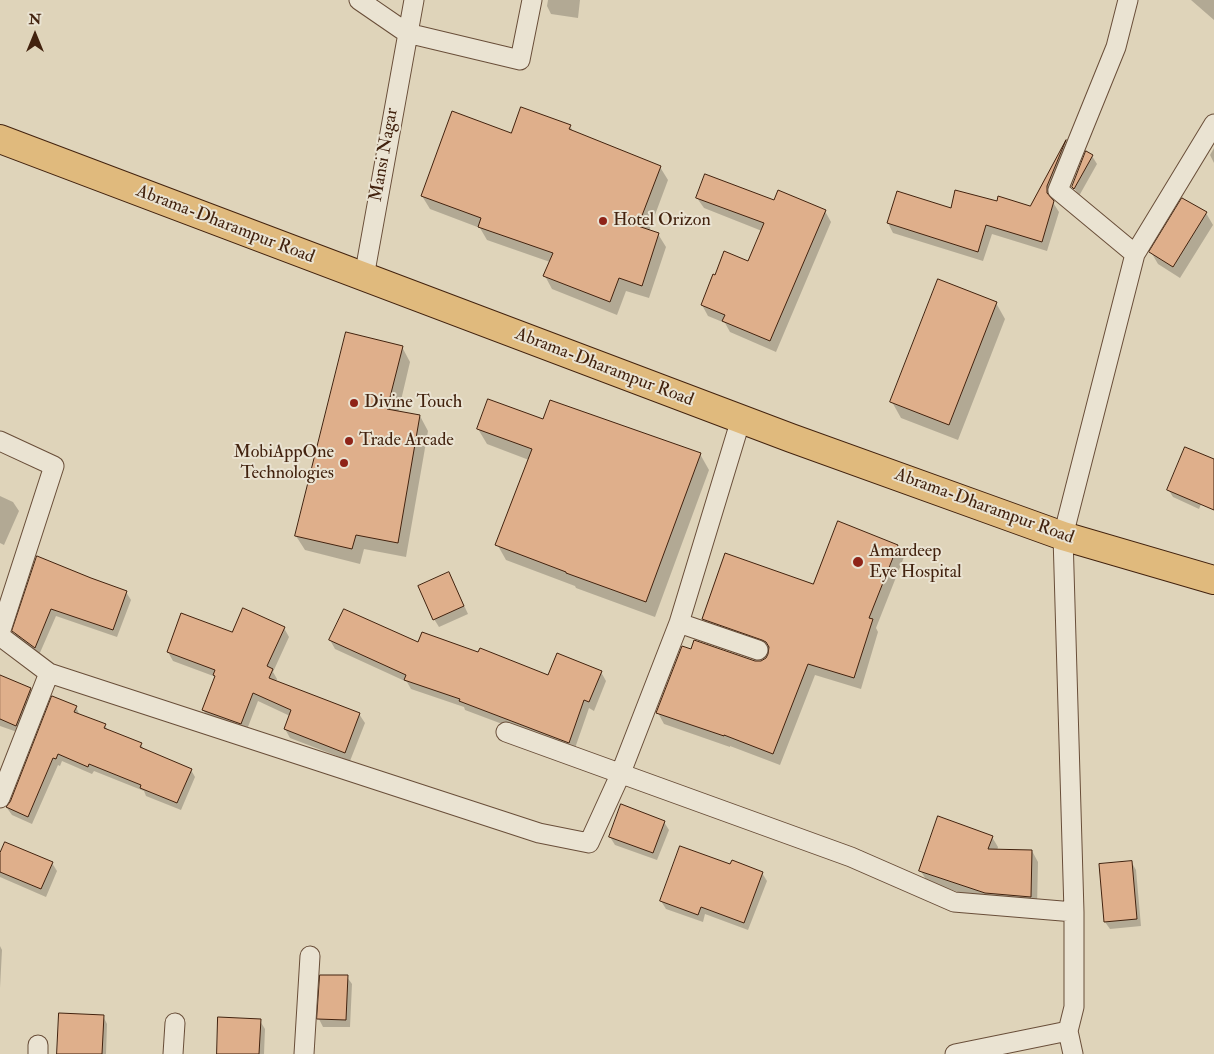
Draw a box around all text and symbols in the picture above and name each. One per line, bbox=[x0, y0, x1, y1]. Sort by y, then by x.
north arrow bbox=[10, 10, 60, 60]
text: N bbox=[29, 11, 41, 28]
street label: Mansi Nagar bbox=[366, 106, 404, 204]
street label: Abrama-Dharampur Road bbox=[133, 181, 317, 269]
place label: Hotel Orizon bbox=[613, 210, 711, 232]
marker: Hotel Orizon bbox=[597, 215, 609, 227]
street label: Abrama-Dharampur Road bbox=[512, 324, 696, 412]
place label: Divine Touch bbox=[364, 392, 462, 414]
marker: Divine Touch bbox=[348, 397, 360, 409]
place label: Trade Arcade bbox=[359, 430, 454, 452]
marker: Trade Arcade bbox=[343, 435, 355, 447]
place label: MobiAppOne Technologies bbox=[234, 442, 334, 484]
marker: MobiAppOne Technologies bbox=[338, 457, 350, 469]
street label: Abrama-Dharampur Road bbox=[891, 464, 1077, 550]
place label: Amardeep Eye Hospital bbox=[869, 541, 962, 584]
marker: Amardeep Eye Hospital bbox=[851, 555, 865, 569]

